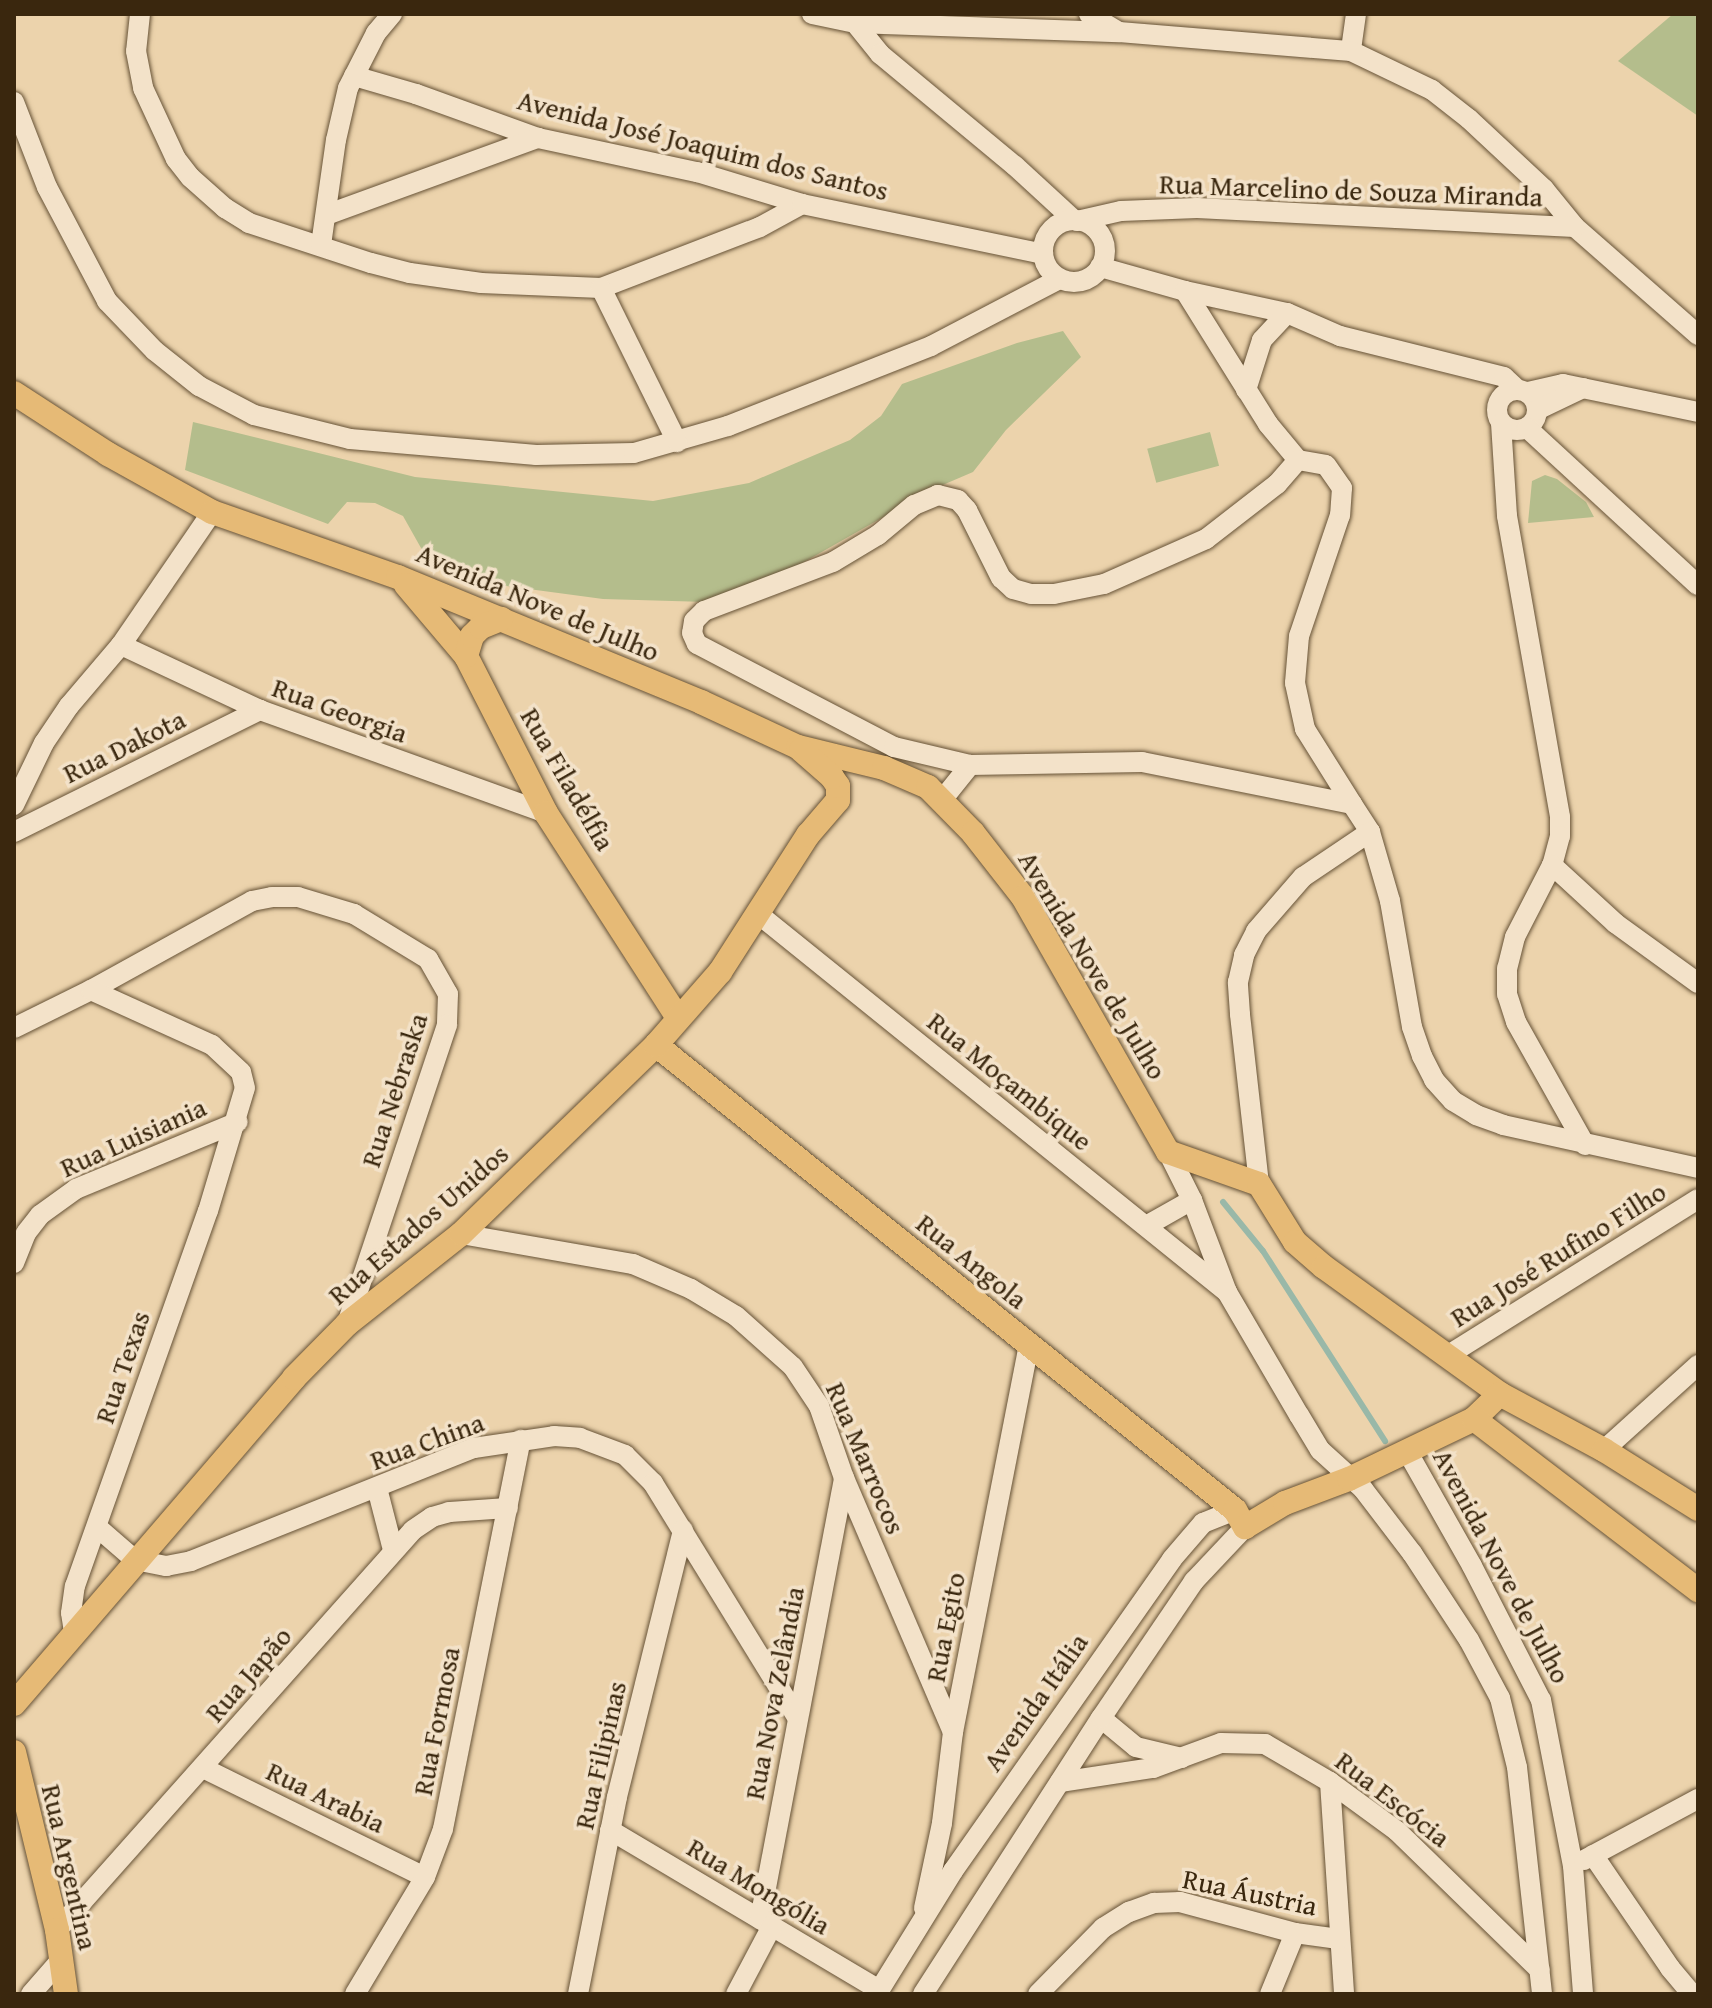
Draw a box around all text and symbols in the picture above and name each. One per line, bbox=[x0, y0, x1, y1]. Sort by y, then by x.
street label: Avenida José Joaquim dos Santos bbox=[514, 83, 892, 207]
street label: Rua Marcelino de Souza Miranda bbox=[1159, 167, 1543, 213]
street label: Avenida Nove de Julho bbox=[411, 536, 665, 668]
street label: Rua Georgia bbox=[268, 670, 412, 750]
street label: Rua Dakota bbox=[57, 702, 191, 790]
street label: Rua Filadélfia bbox=[514, 702, 622, 856]
street label: Avenida Nove de Julho bbox=[1011, 845, 1175, 1085]
street label: Rua Moçambique bbox=[921, 1004, 1099, 1158]
street label: Rua Nebraska bbox=[353, 1009, 435, 1171]
street label: Rua Luisiania bbox=[55, 1090, 211, 1184]
street label: Rua Estados Unidos bbox=[321, 1137, 515, 1311]
street label: Rua José Rufino Filho bbox=[1444, 1174, 1672, 1334]
street label: Rua Angola bbox=[910, 1206, 1034, 1316]
street label: Rua Texas bbox=[87, 1306, 157, 1428]
street label: Rua Marrocos bbox=[819, 1377, 913, 1539]
street label: Rua China bbox=[366, 1405, 488, 1477]
street label: Avenida Nove de Julho bbox=[1426, 1443, 1578, 1689]
street label: Rua Egito bbox=[918, 1569, 972, 1685]
street label: Rua Nova Zelândia bbox=[737, 1584, 811, 1802]
street label: Rua Japão bbox=[197, 1619, 299, 1729]
street label: Avenida Itália bbox=[975, 1627, 1095, 1777]
street label: Rua Formosa bbox=[405, 1644, 467, 1798]
street label: Rua Filipinas bbox=[567, 1678, 633, 1832]
street label: Rua Escócia bbox=[1329, 1744, 1457, 1854]
street label: Rua Arabia bbox=[261, 1754, 391, 1840]
street label: Rua Argentina bbox=[35, 1781, 105, 1953]
street label: Rua Mongólia bbox=[681, 1830, 837, 1942]
street label: Rua Áustria bbox=[1180, 1861, 1320, 1923]

